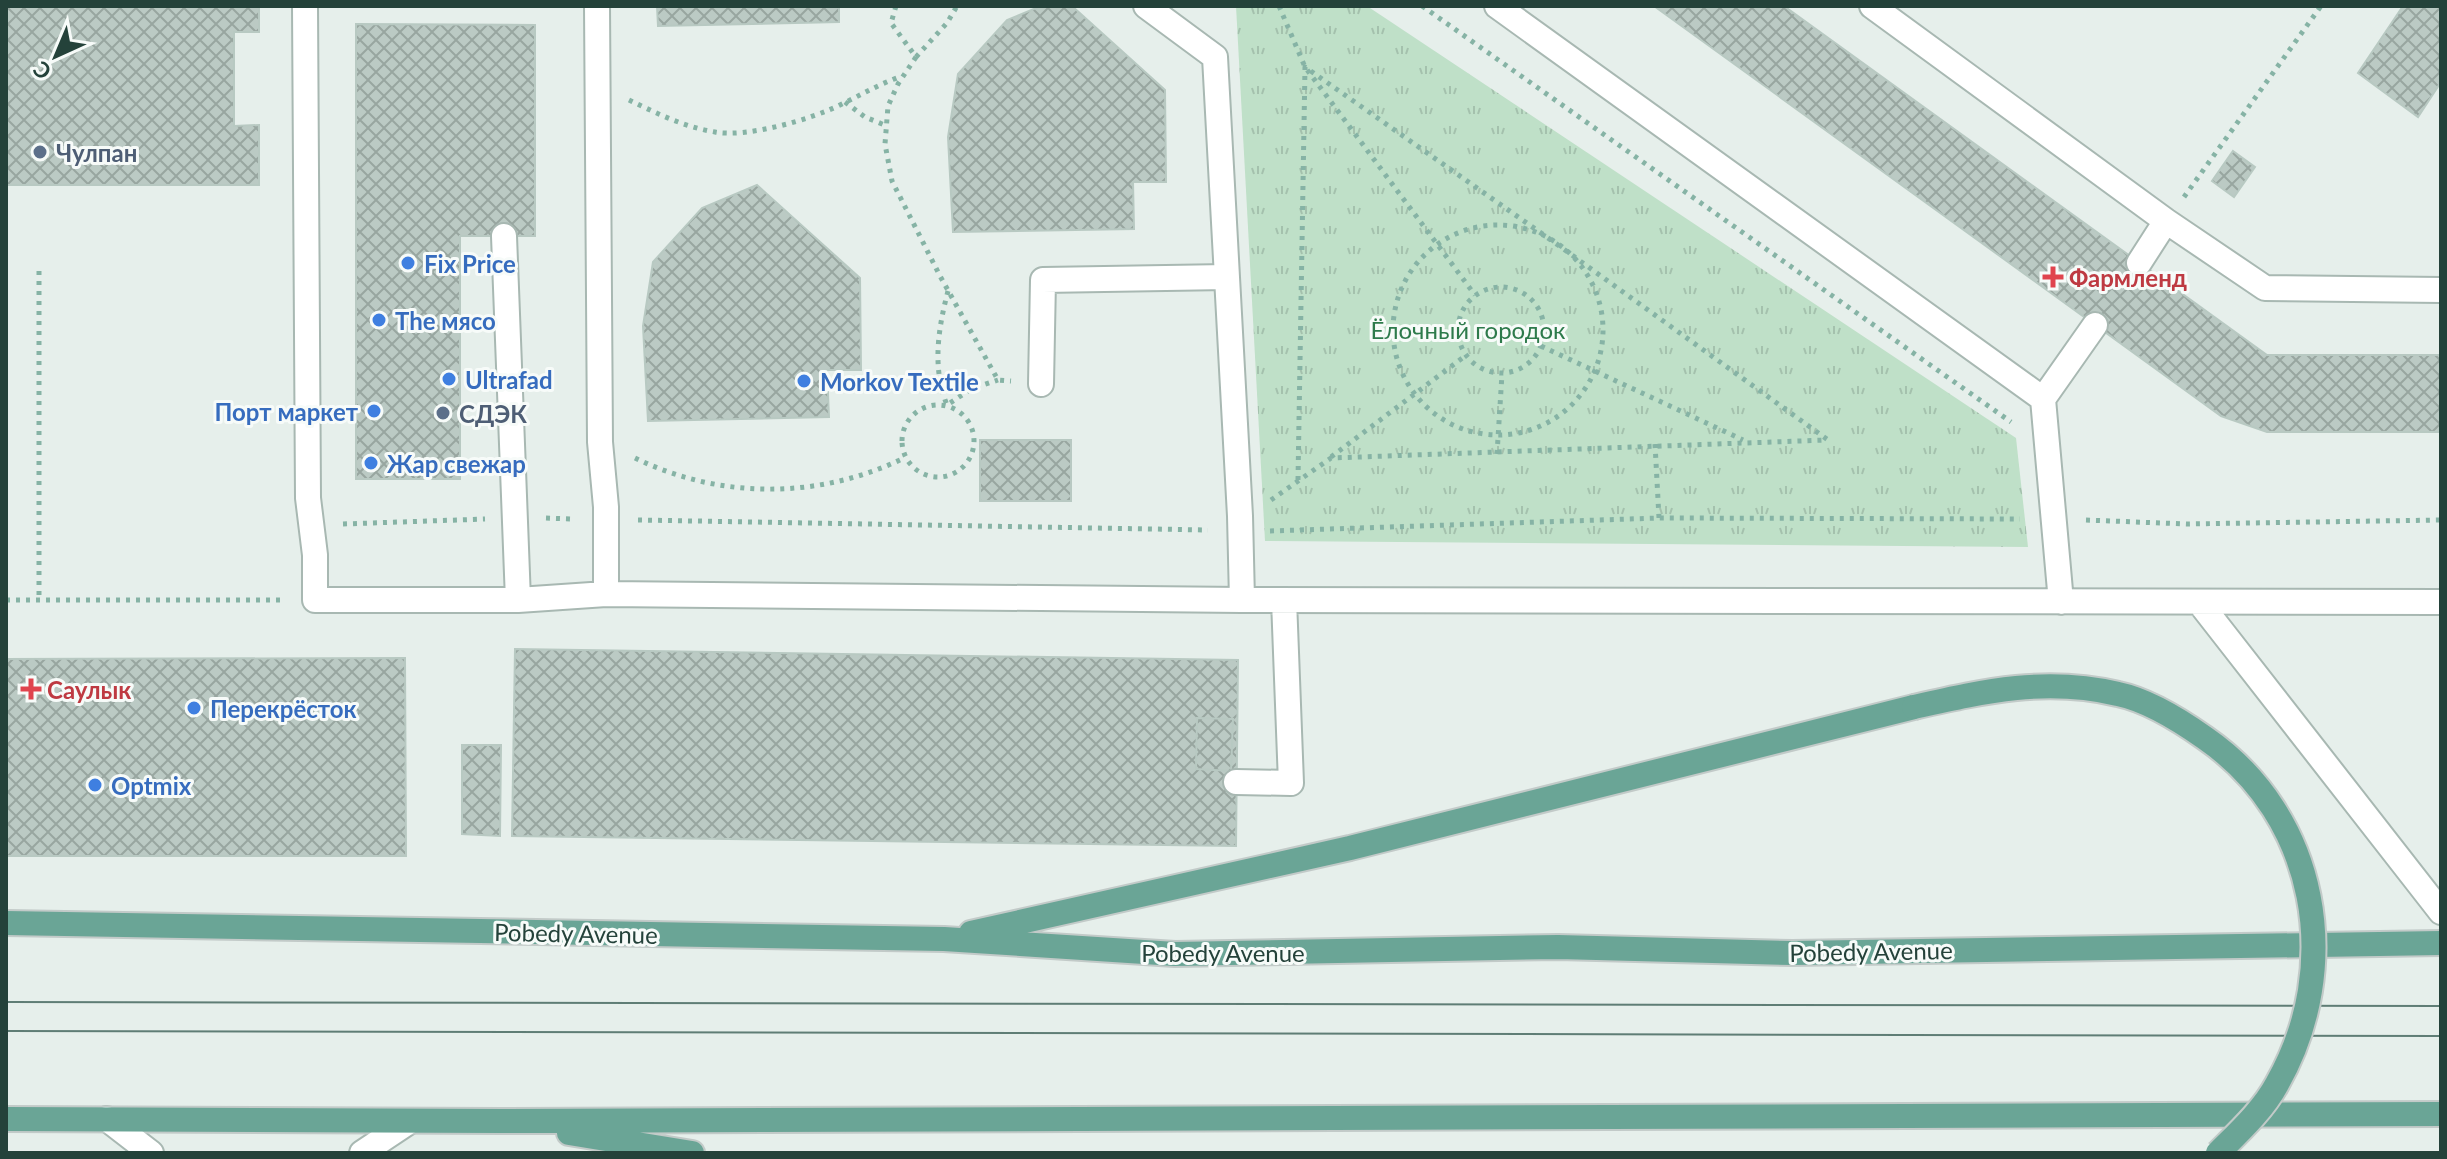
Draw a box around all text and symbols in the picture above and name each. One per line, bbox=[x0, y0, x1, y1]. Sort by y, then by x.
north arrow bbox=[16, 16, 96, 96]
text: С bbox=[27, 56, 56, 86]
place label: Чулпан bbox=[56, 138, 137, 167]
marker: Чулпан bbox=[31, 143, 49, 161]
place label: Fix Price bbox=[424, 249, 516, 278]
marker: Fix Price bbox=[399, 254, 417, 272]
place label: Фармленд bbox=[2069, 263, 2187, 292]
marker: Фармленд bbox=[2044, 268, 2062, 286]
place label: The мясо bbox=[395, 306, 496, 335]
marker: The мясо bbox=[370, 311, 388, 329]
park label: Ёлочный городок bbox=[1371, 315, 1566, 344]
place label: Ultrafad bbox=[465, 365, 553, 394]
place label: Morkov Textile bbox=[820, 367, 979, 396]
marker: Ultrafad bbox=[440, 370, 458, 388]
marker: Morkov Textile bbox=[795, 372, 813, 390]
place label: Порт маркет bbox=[215, 397, 359, 426]
place label: СДЭК bbox=[459, 399, 527, 428]
marker: Порт маркет bbox=[365, 402, 383, 420]
marker: СДЭК bbox=[434, 404, 452, 422]
place label: Жар свежар bbox=[387, 449, 526, 478]
marker: Жар свежар bbox=[362, 454, 380, 472]
place label: Саулык bbox=[47, 675, 131, 704]
marker: Саулык bbox=[22, 680, 40, 698]
place label: Перекрёсток bbox=[210, 694, 357, 723]
marker: Перекрёсток bbox=[185, 699, 203, 717]
place label: Optmix bbox=[111, 771, 192, 800]
marker: Optmix bbox=[86, 776, 104, 794]
street label: Pobedy Avenue bbox=[494, 917, 658, 949]
street label: Pobedy Avenue bbox=[1789, 935, 1953, 967]
street label: Pobedy Avenue bbox=[1141, 938, 1305, 967]

